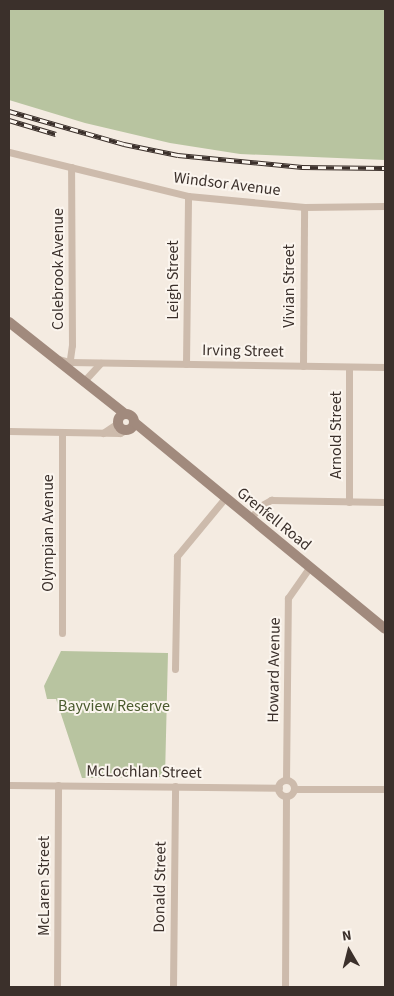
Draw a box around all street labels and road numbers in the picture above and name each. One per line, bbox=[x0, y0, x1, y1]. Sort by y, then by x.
street label: Windsor Avenue bbox=[172, 168, 282, 200]
street label: Colebrook Avenue bbox=[48, 208, 68, 330]
street label: Leigh Street bbox=[163, 240, 183, 320]
street label: Vivian Street bbox=[279, 244, 299, 328]
street label: Irving Street bbox=[202, 341, 284, 361]
street label: Arnold Street bbox=[326, 391, 346, 479]
street label: Olympian Avenue bbox=[38, 474, 58, 592]
street label: Grenfell Road bbox=[233, 483, 315, 555]
street label: Howard Avenue bbox=[263, 617, 285, 723]
street label: McLochlan Street bbox=[86, 761, 202, 783]
street label: McLaren Street bbox=[34, 836, 54, 936]
street label: Donald Street bbox=[150, 841, 170, 933]

